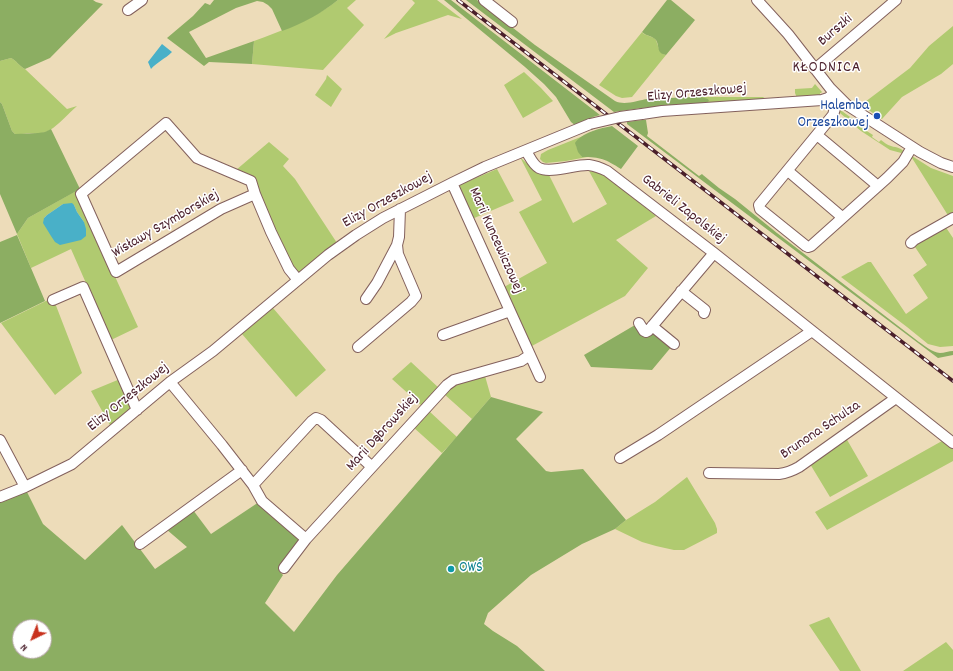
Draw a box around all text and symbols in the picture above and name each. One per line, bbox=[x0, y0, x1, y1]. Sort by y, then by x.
street label: Burszki bbox=[815, 11, 857, 51]
district label: KŁODNICA bbox=[792, 59, 862, 79]
street label: Elizy Orzeszkowej bbox=[646, 81, 748, 107]
place label: Halemba Orzeszkowej bbox=[797, 98, 869, 133]
marker: Halemba Orzeszkowej bbox=[872, 111, 882, 121]
street label: Elizy Orzeszkowej bbox=[340, 169, 436, 233]
street label: Gabrieli Zapolskiej bbox=[637, 171, 729, 249]
street label: Marii Kuncewiczowej bbox=[464, 185, 526, 297]
street label: Wisławy Szymborskiej bbox=[109, 187, 223, 263]
street label: Elizy Orzeszkowej bbox=[85, 360, 173, 436]
street label: Marii Dąbrowskiej bbox=[343, 390, 423, 476]
street label: Brunona Schulza bbox=[778, 398, 864, 464]
place label: OWŚ bbox=[459, 560, 482, 578]
marker: OWŚ bbox=[446, 564, 456, 574]
north arrow bbox=[12, 619, 52, 659]
text: N bbox=[17, 639, 32, 655]

